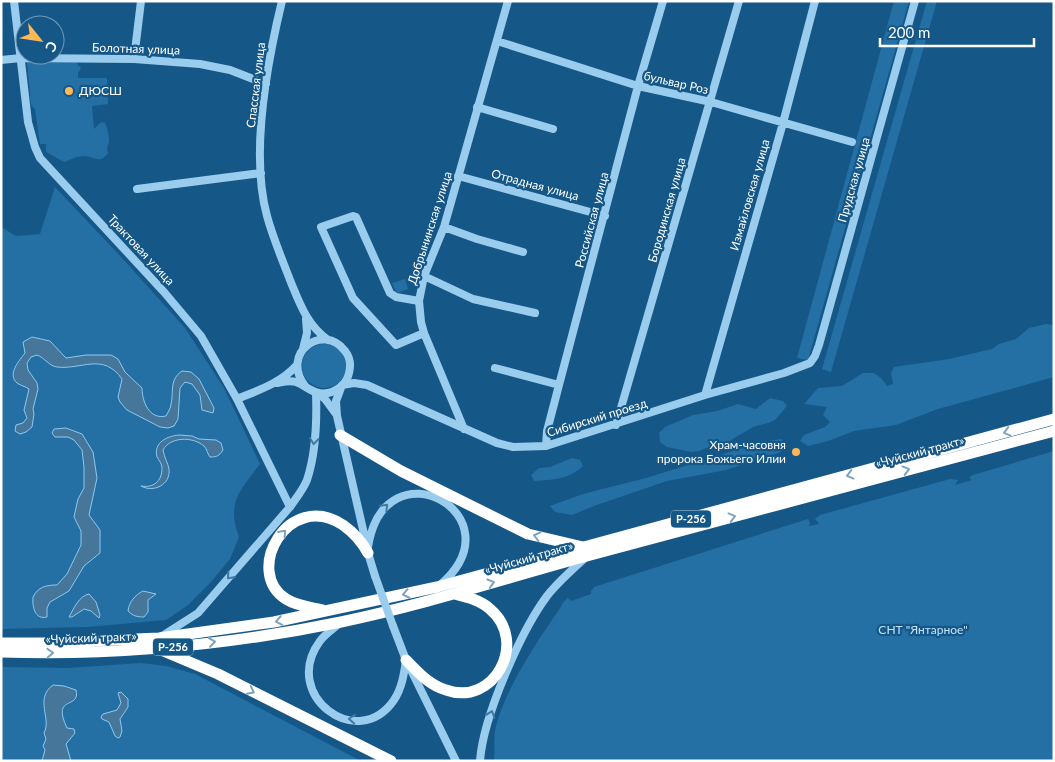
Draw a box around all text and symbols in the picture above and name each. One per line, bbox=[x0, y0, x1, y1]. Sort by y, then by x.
north arrow bbox=[15, 15, 65, 65]
scale bar bbox=[880, 15, 1034, 47]
text: 200 m bbox=[888, 23, 930, 41]
text: С bbox=[42, 38, 61, 56]
street label: Болотная улица bbox=[92, 39, 180, 58]
street label: Спасская улица bbox=[243, 41, 268, 129]
street label: бульвар Роз bbox=[642, 68, 710, 97]
place label: ДЮСШ bbox=[79, 83, 122, 98]
marker: ДЮСШ bbox=[63, 85, 75, 97]
street label: Прудская улица bbox=[834, 136, 873, 224]
street label: Измайловская улица bbox=[726, 137, 773, 252]
street label: Бородинская улица bbox=[644, 156, 689, 264]
street label: Отрадная улица bbox=[490, 166, 581, 203]
street label: Добрынинская улица bbox=[404, 169, 455, 286]
street label: Российская улица bbox=[572, 170, 612, 269]
street label: Трактовая улица bbox=[105, 211, 178, 288]
street label: Сибирский проезд bbox=[545, 395, 649, 440]
one-way arrow bbox=[1003, 427, 1011, 437]
street label: «Чуйский тракт» bbox=[874, 432, 966, 471]
place label: Храм-часовня пророка Божьего Илии bbox=[657, 437, 786, 466]
one-way arrow bbox=[309, 438, 320, 446]
marker: Храм-часовня пророка Божьего Илии bbox=[790, 446, 802, 458]
one-way arrow bbox=[902, 466, 910, 476]
one-way arrow bbox=[846, 470, 855, 480]
one-way arrow bbox=[379, 504, 388, 513]
road number: Р-256 bbox=[671, 510, 711, 528]
one-way arrow bbox=[728, 512, 737, 523]
one-way arrow bbox=[277, 529, 286, 538]
one-way arrow bbox=[533, 531, 542, 542]
street label: «Чуйский тракт» bbox=[483, 538, 575, 577]
one-way arrow bbox=[227, 570, 236, 579]
one-way arrow bbox=[487, 579, 495, 589]
one-way arrow bbox=[401, 588, 410, 599]
one-way arrow bbox=[275, 615, 284, 626]
park label: СНТ "Янтарное" bbox=[878, 622, 968, 637]
street label: «Чуйский тракт» bbox=[45, 628, 137, 647]
one-way arrow bbox=[208, 637, 216, 648]
road number: Р-256 bbox=[153, 638, 193, 656]
one-way arrow bbox=[46, 648, 54, 658]
one-way arrow bbox=[246, 685, 255, 695]
one-way arrow bbox=[486, 710, 496, 718]
one-way arrow bbox=[348, 714, 356, 725]

